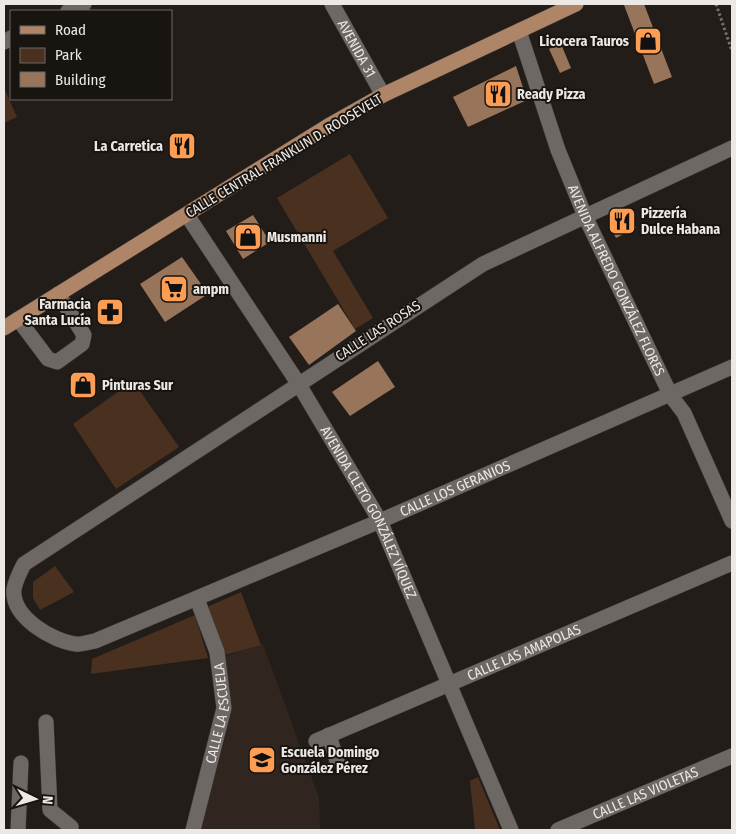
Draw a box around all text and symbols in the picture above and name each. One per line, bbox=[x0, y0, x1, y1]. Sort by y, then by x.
legend bbox=[10, 10, 172, 100]
street label: AVENIDA 31 bbox=[334, 17, 380, 80]
text: Road bbox=[55, 21, 86, 39]
shop icon: Licocera Tauros bbox=[633, 26, 663, 56]
place label: Licocera Tauros bbox=[539, 33, 629, 50]
text: Park bbox=[55, 46, 82, 64]
text: Building bbox=[55, 71, 106, 89]
restaurant icon: Ready Pizza bbox=[483, 79, 513, 109]
place label: Ready Pizza bbox=[517, 86, 586, 103]
street label: CALLE CENTRAL FRANKLIN D. ROOSEVELT bbox=[183, 90, 386, 222]
restaurant icon: La Carretica bbox=[167, 131, 197, 161]
place label: La Carretica bbox=[94, 138, 163, 155]
street label: AVENIDA ALFREDO GONZÁLEZ FLORES bbox=[565, 182, 669, 379]
place label: Pizzería Dulce Habana bbox=[641, 205, 720, 238]
restaurant icon: Pizzería Dulce Habana bbox=[607, 206, 637, 236]
shop icon: Musmanni bbox=[233, 222, 263, 252]
place label: Musmanni bbox=[267, 229, 327, 246]
supermarket icon: ampm bbox=[159, 274, 189, 304]
place label: ampm bbox=[193, 281, 229, 298]
place label: Farmacia Santa Lucía bbox=[25, 296, 91, 329]
pharmacy icon: Farmacia Santa Lucía bbox=[95, 297, 125, 327]
street label: CALLE LAS ROSAS bbox=[332, 297, 424, 365]
shop icon: Pinturas Sur bbox=[68, 370, 98, 400]
place label: Pinturas Sur bbox=[102, 377, 174, 394]
street label: AVENIDA CLETO GONZÁLEZ VÍQUEZ bbox=[317, 423, 421, 601]
street label: CALLE LOS GERANIOS bbox=[397, 457, 513, 520]
street label: CALLE LAS AMAPOLAS bbox=[464, 620, 583, 684]
street label: CALLE LA ESCUELA bbox=[202, 661, 233, 765]
place label: Escuela Domingo González Pérez bbox=[281, 744, 380, 777]
school or university icon: Escuela Domingo González Pérez bbox=[247, 745, 277, 775]
street label: CALLE LAS VIOLETAS bbox=[590, 763, 701, 823]
north arrow bbox=[10, 774, 60, 824]
text: N bbox=[39, 795, 56, 805]

